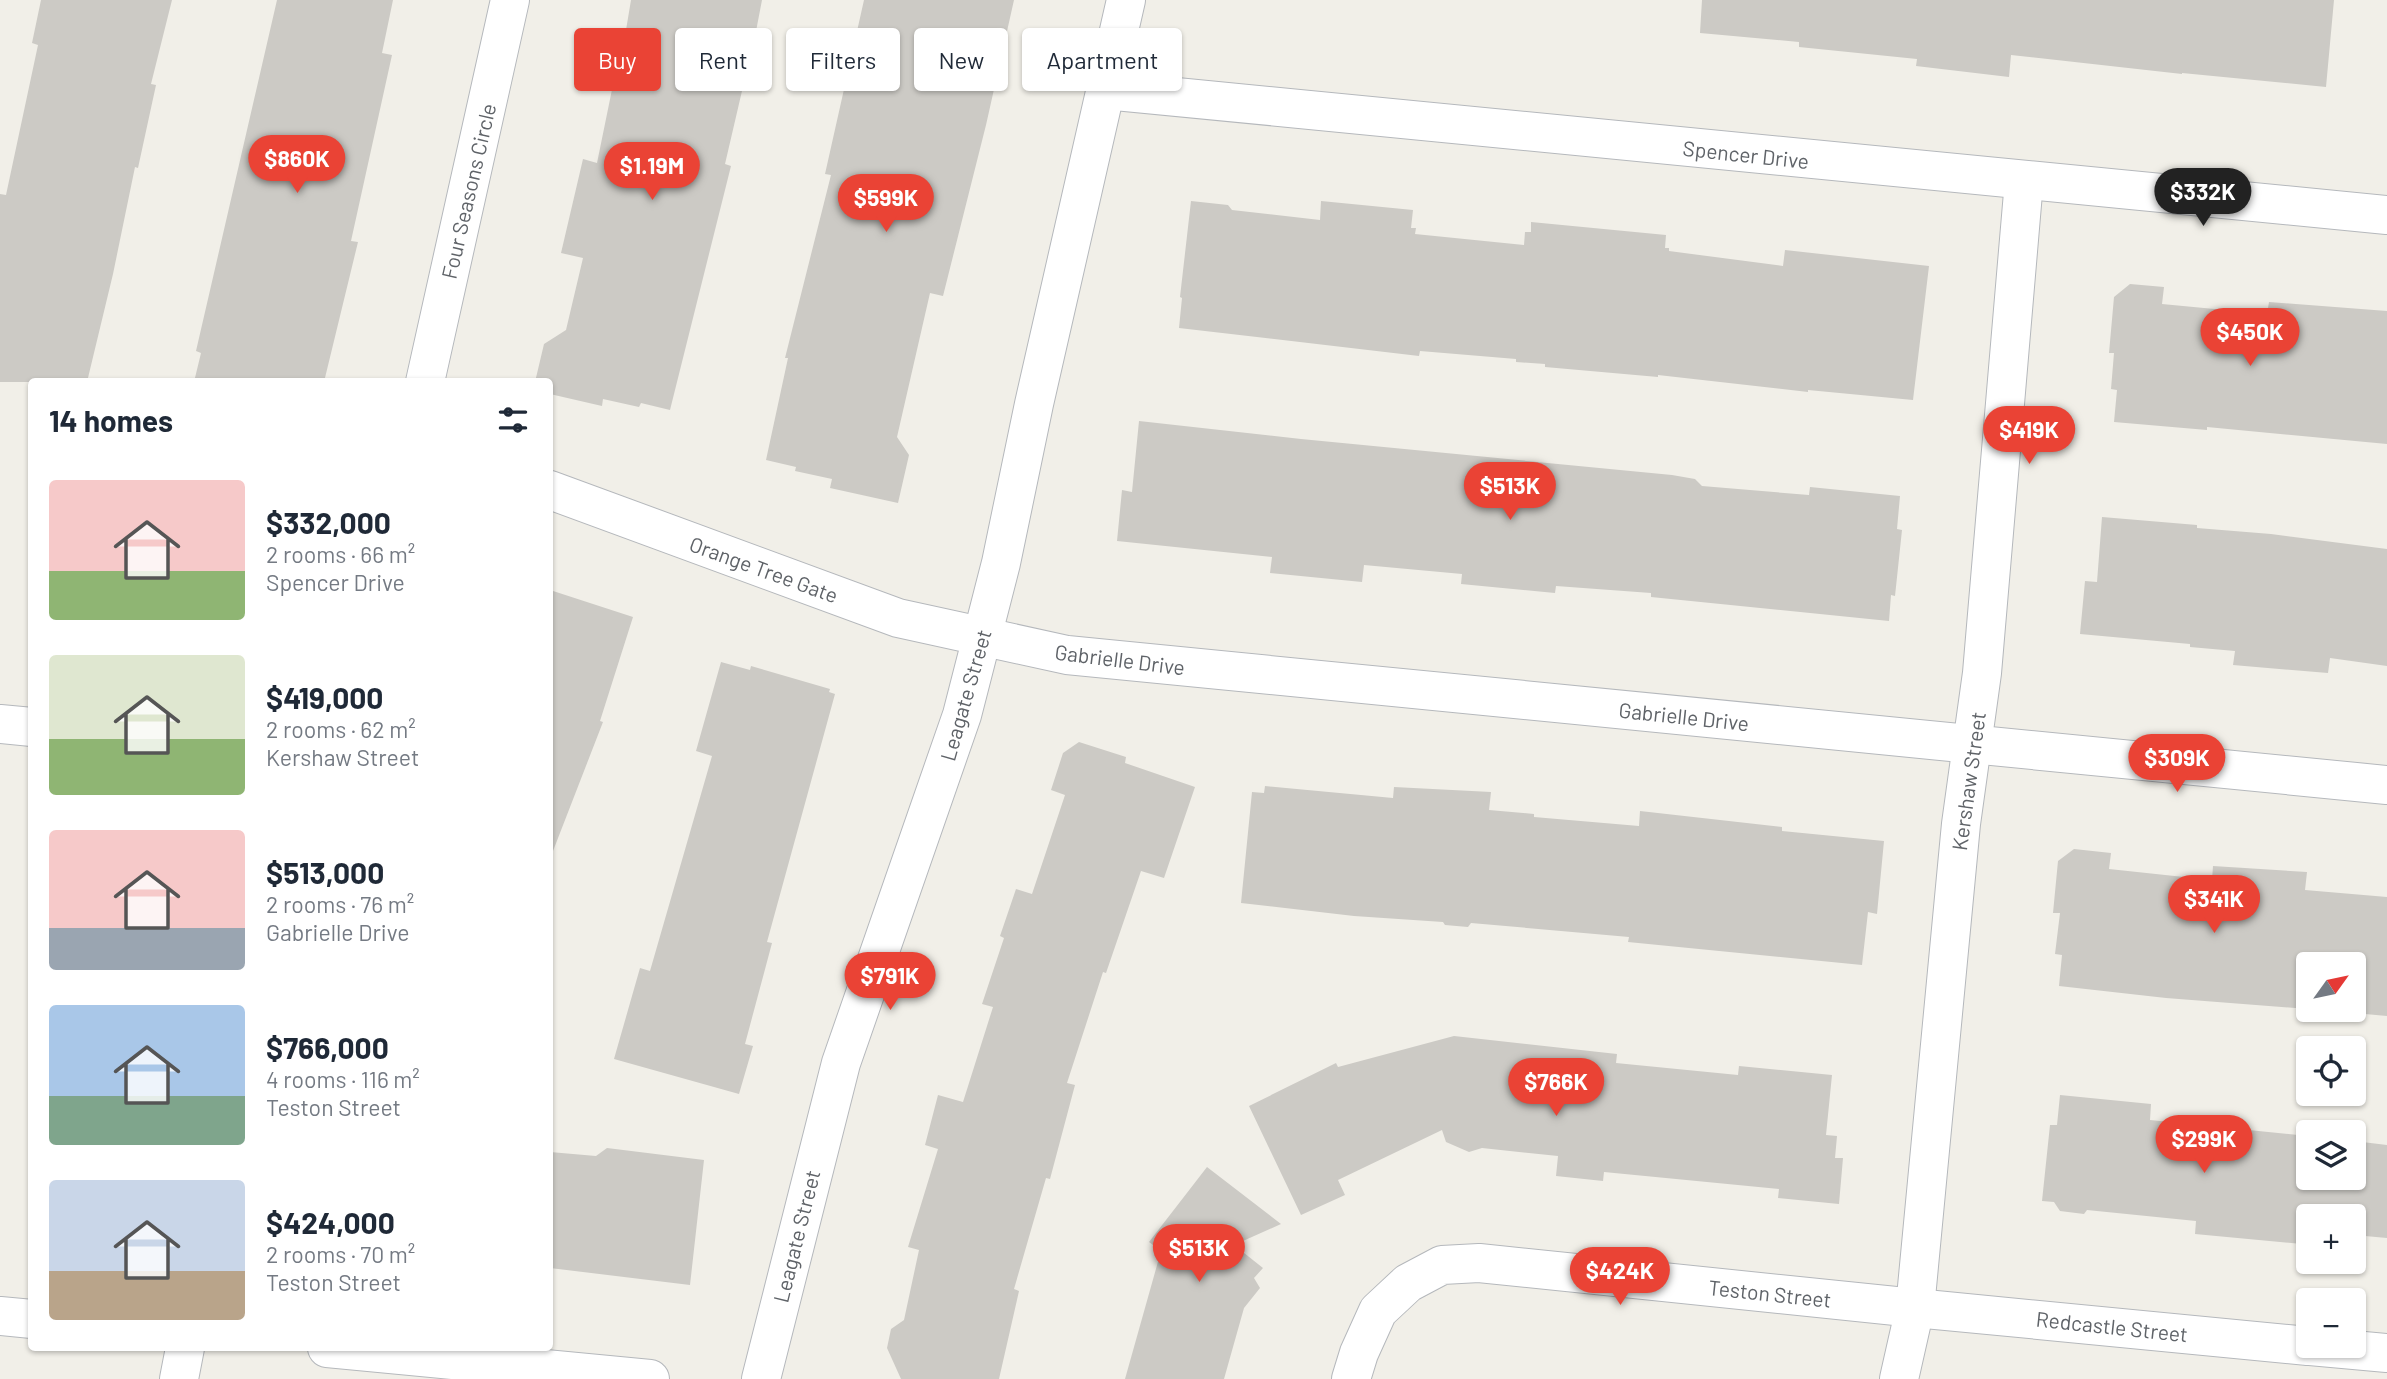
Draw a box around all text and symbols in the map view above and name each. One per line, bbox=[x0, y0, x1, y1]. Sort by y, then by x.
chip: Buy bbox=[574, 28, 661, 91]
chip: Rent bbox=[675, 28, 772, 91]
chip: Filters bbox=[786, 28, 900, 91]
chip: New bbox=[914, 28, 1008, 91]
chip: Apartment bbox=[1022, 28, 1182, 91]
street label: Four Seasons Circle bbox=[436, 101, 500, 281]
street label: Spencer Drive bbox=[1682, 135, 1810, 173]
pin: $860K bbox=[248, 136, 346, 195]
pin: $1.19M bbox=[595, 142, 709, 202]
text: $860K bbox=[264, 144, 330, 172]
text: $1.19M bbox=[620, 151, 684, 179]
pin: $332K bbox=[2154, 168, 2252, 228]
pin: $599K bbox=[837, 174, 935, 234]
text: $332K bbox=[2170, 177, 2236, 205]
text: $599K bbox=[854, 183, 918, 211]
pin: $450K bbox=[2201, 308, 2299, 368]
text: $450K bbox=[2217, 317, 2283, 345]
icon: filters bbox=[494, 401, 532, 439]
text: 14 homes bbox=[49, 402, 173, 438]
pin: $419K bbox=[1980, 406, 2078, 466]
text: $419K bbox=[1999, 415, 2059, 443]
pin: $513K bbox=[1461, 462, 1559, 522]
text: $513K bbox=[1480, 471, 1540, 499]
text: $332,000 bbox=[266, 504, 391, 540]
icon: home bbox=[105, 508, 189, 592]
street label: Orange Tree Gate bbox=[686, 531, 842, 607]
text: 2 rooms · 66 m² bbox=[266, 540, 415, 568]
text: Spencer Drive bbox=[266, 568, 405, 596]
street label: Leagate Street bbox=[934, 626, 996, 764]
street label: Gabrielle Drive bbox=[1053, 639, 1187, 679]
text: $419,000 bbox=[266, 679, 383, 715]
icon: home bbox=[105, 683, 189, 767]
street label: Gabrielle Drive bbox=[1618, 697, 1750, 735]
street label: Kershaw Street bbox=[1946, 710, 1990, 852]
text: 2 rooms · 62 m² bbox=[266, 715, 416, 743]
pin: $309K bbox=[2128, 734, 2226, 794]
text: Kershaw Street bbox=[266, 743, 419, 771]
text: $309K bbox=[2144, 743, 2210, 771]
text: $513,000 bbox=[266, 854, 384, 890]
icon: home bbox=[105, 858, 189, 942]
pin: $341K bbox=[2165, 876, 2263, 935]
text: $341K bbox=[2184, 884, 2244, 912]
text: 2 rooms · 76 m² bbox=[266, 890, 414, 918]
text: Gabrielle Drive bbox=[266, 918, 409, 946]
north arrow bbox=[2296, 952, 2366, 1022]
map controls bbox=[2296, 952, 2366, 1358]
pin: $791K bbox=[841, 953, 939, 1012]
text: $791K bbox=[861, 961, 919, 989]
text: $766,000 bbox=[266, 1029, 389, 1065]
icon: home bbox=[105, 1033, 189, 1117]
button: locate bbox=[2296, 1036, 2366, 1106]
pin: $766K bbox=[1507, 1058, 1605, 1118]
text: 4 rooms · 116 m² bbox=[266, 1065, 420, 1093]
text: $766K bbox=[1524, 1067, 1588, 1095]
text: Teston Street bbox=[266, 1093, 401, 1121]
pin: $299K bbox=[2155, 1116, 2253, 1175]
button: layers bbox=[2296, 1120, 2366, 1190]
text: $299K bbox=[2172, 1124, 2236, 1152]
street label: Leagate Street bbox=[767, 1167, 825, 1305]
text: $424,000 bbox=[266, 1204, 395, 1240]
button: + bbox=[2296, 1204, 2366, 1274]
icon: home bbox=[105, 1208, 189, 1292]
pin: $513K bbox=[1150, 1224, 1248, 1284]
text: $513K bbox=[1169, 1233, 1229, 1261]
text: 2 rooms · 70 m² bbox=[266, 1240, 415, 1268]
pin: $424K bbox=[1571, 1248, 1669, 1307]
text: $424K bbox=[1586, 1256, 1654, 1284]
text: Teston Street bbox=[266, 1268, 401, 1296]
street label: Teston Street bbox=[1707, 1274, 1833, 1312]
button: − bbox=[2296, 1288, 2366, 1358]
street label: Redcastle Street bbox=[2035, 1306, 2189, 1346]

